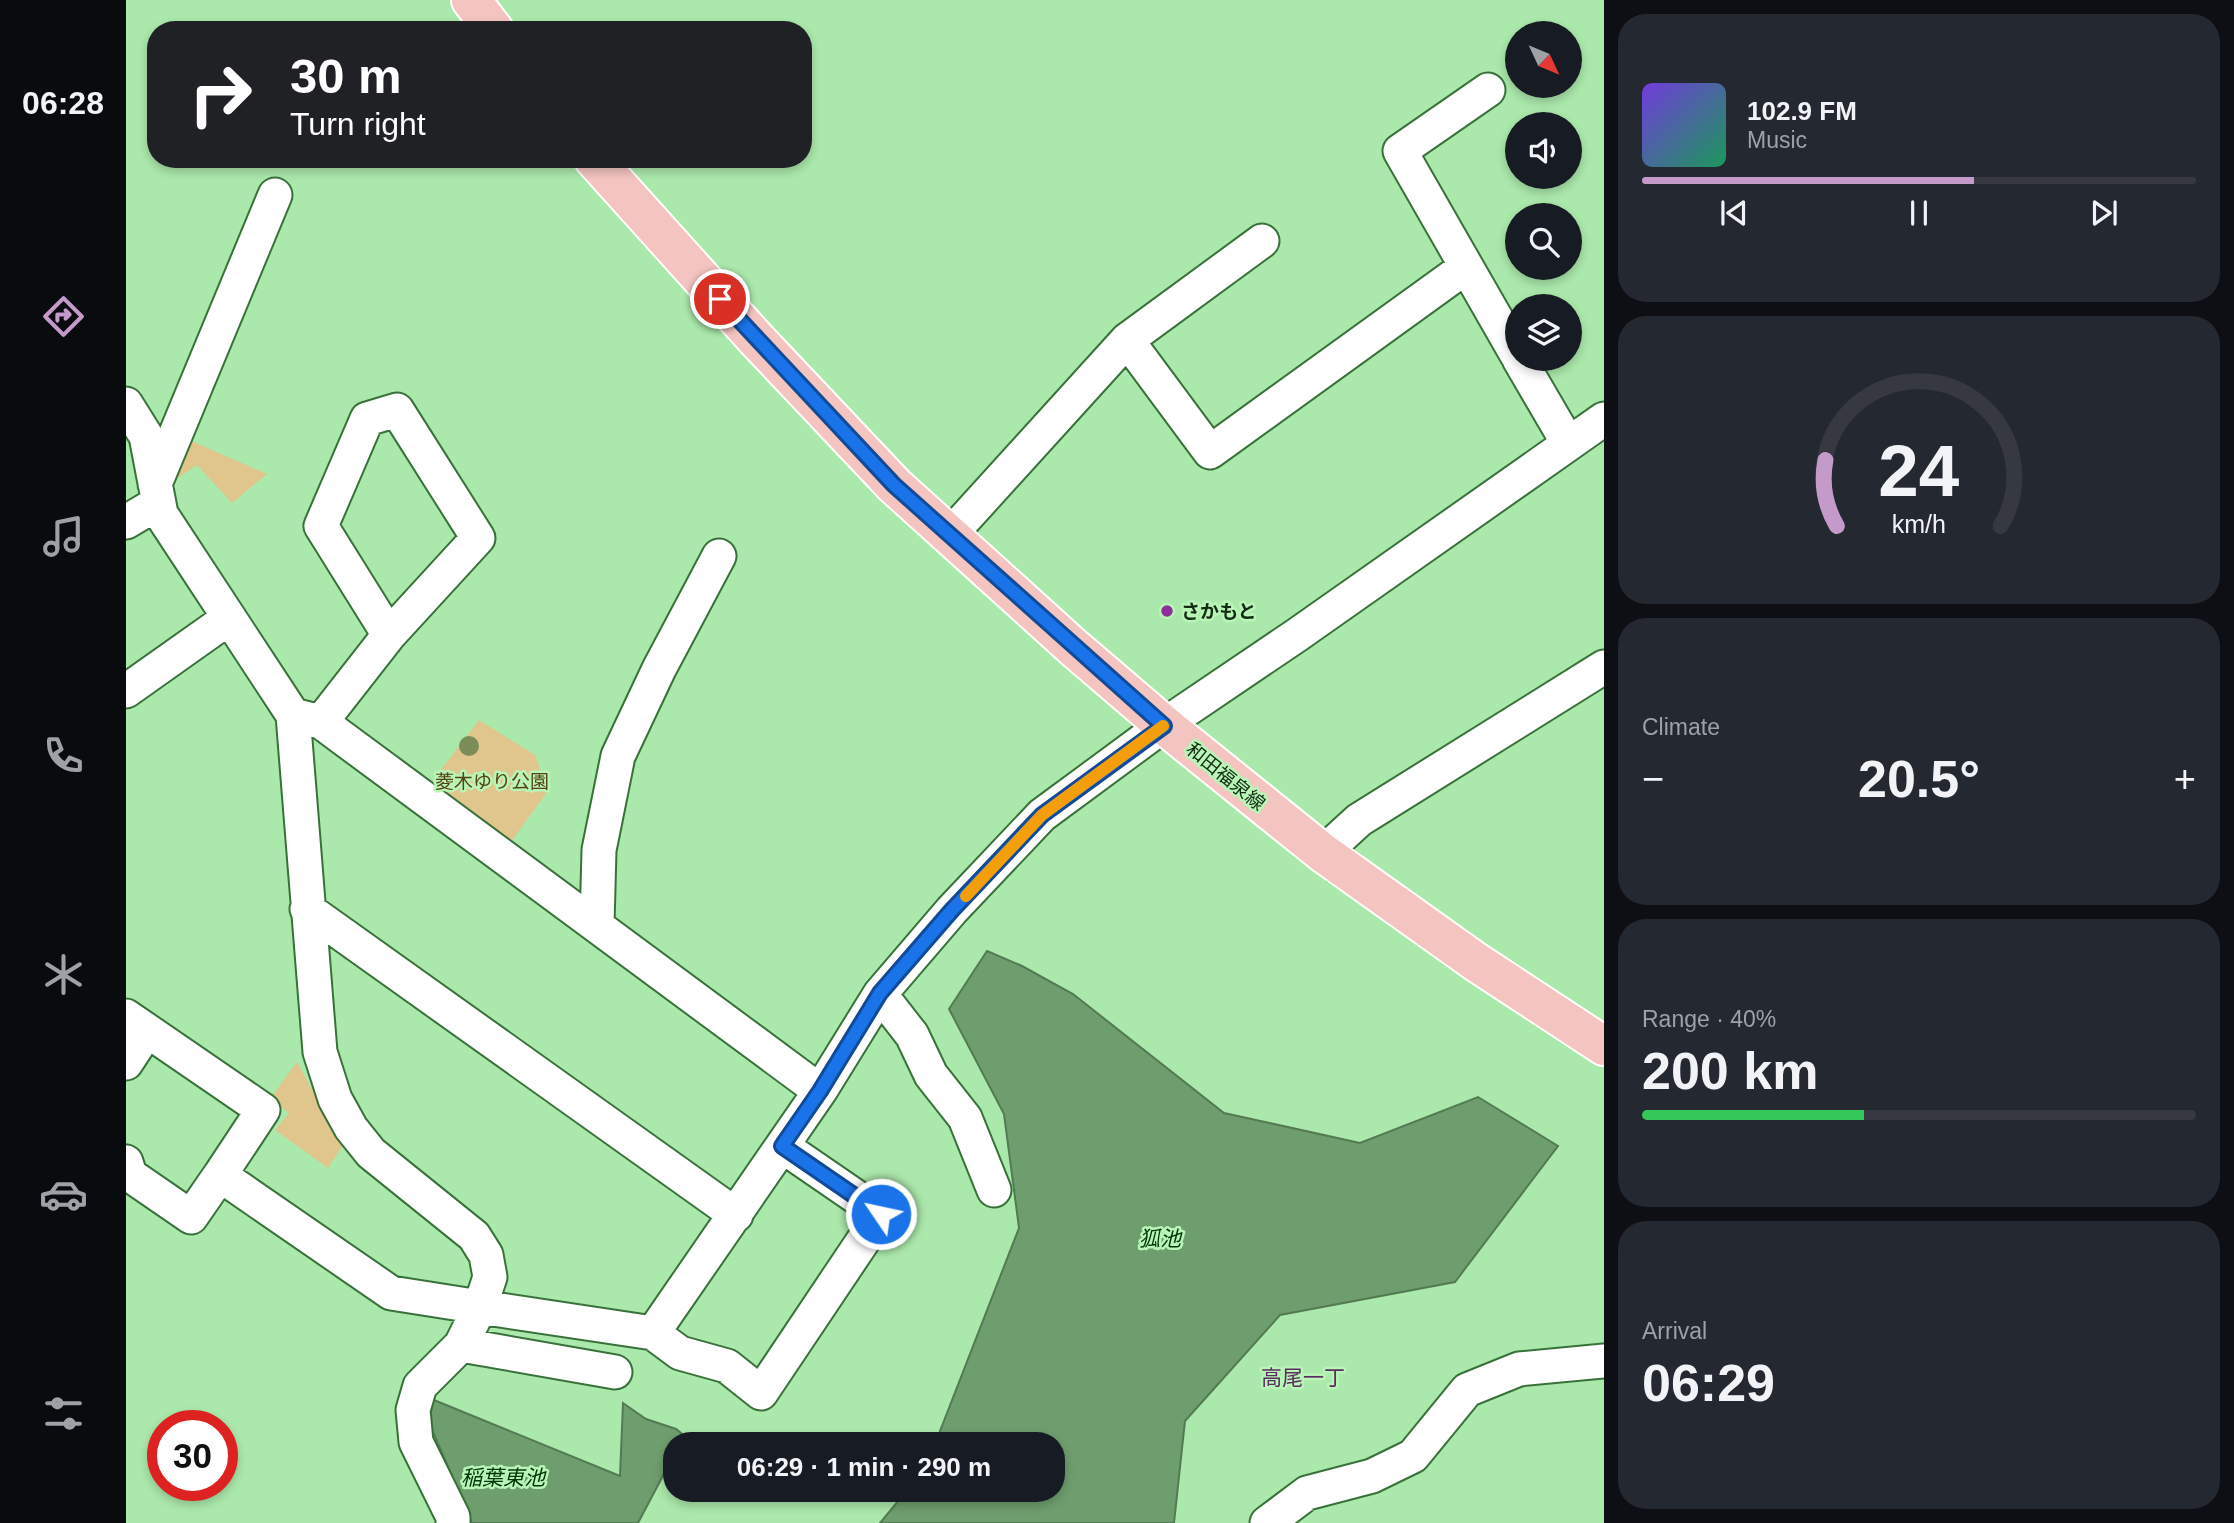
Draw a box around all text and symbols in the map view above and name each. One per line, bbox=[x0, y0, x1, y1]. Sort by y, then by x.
north arrow bbox=[1505, 21, 1582, 98]
map controls bbox=[1505, 21, 1582, 371]
icon: right bbox=[175, 49, 266, 140]
text: 30 m bbox=[290, 49, 402, 103]
text: 06:28 bbox=[22, 85, 104, 121]
text: 102.9 FM bbox=[1747, 96, 1857, 126]
text: Turn right bbox=[290, 106, 426, 142]
button: sound bbox=[1505, 112, 1582, 189]
text: Music bbox=[1747, 127, 1807, 153]
icon: previous bbox=[1715, 194, 1753, 232]
icon: pause bbox=[1900, 194, 1938, 232]
icon: next bbox=[2085, 194, 2123, 232]
button: search bbox=[1505, 203, 1582, 280]
pin bbox=[690, 269, 750, 329]
icon: arrive bbox=[701, 280, 739, 318]
icon: directions bbox=[39, 292, 88, 341]
button: layers bbox=[1505, 294, 1582, 371]
text: 24 bbox=[1879, 430, 1960, 511]
text: km/h bbox=[1892, 509, 1946, 537]
icon: music bbox=[39, 512, 88, 561]
place label: さかもと bbox=[1181, 601, 1257, 622]
marker: さかもと bbox=[1159, 603, 1175, 619]
text: Climate bbox=[1642, 714, 1720, 740]
icon: phone bbox=[39, 731, 88, 780]
street label: 和田福泉線 bbox=[1182, 738, 1269, 814]
text: 20.5° bbox=[1858, 750, 1980, 808]
text: − bbox=[1642, 758, 1664, 800]
text: + bbox=[2174, 758, 2196, 800]
park label: 菱木ゆり公園 bbox=[435, 771, 549, 792]
icon: climate bbox=[39, 950, 88, 999]
text: Range · 40% bbox=[1642, 1006, 1776, 1032]
text: 200 km bbox=[1642, 1042, 1818, 1100]
icon: car bbox=[39, 1170, 88, 1219]
position arrow bbox=[844, 1177, 918, 1251]
water label: 狐池 bbox=[1139, 1227, 1183, 1250]
text: Arrival bbox=[1642, 1318, 1707, 1344]
text: 06:29 bbox=[1642, 1354, 1775, 1412]
district label: 高尾一丁 bbox=[1261, 1366, 1345, 1389]
icon: filters bbox=[39, 1389, 88, 1438]
speed limit sign: 30 bbox=[147, 1410, 238, 1501]
text: 06:29 · 1 min · 290 m bbox=[737, 1452, 991, 1482]
water label: 稲葉東池 bbox=[461, 1466, 547, 1489]

